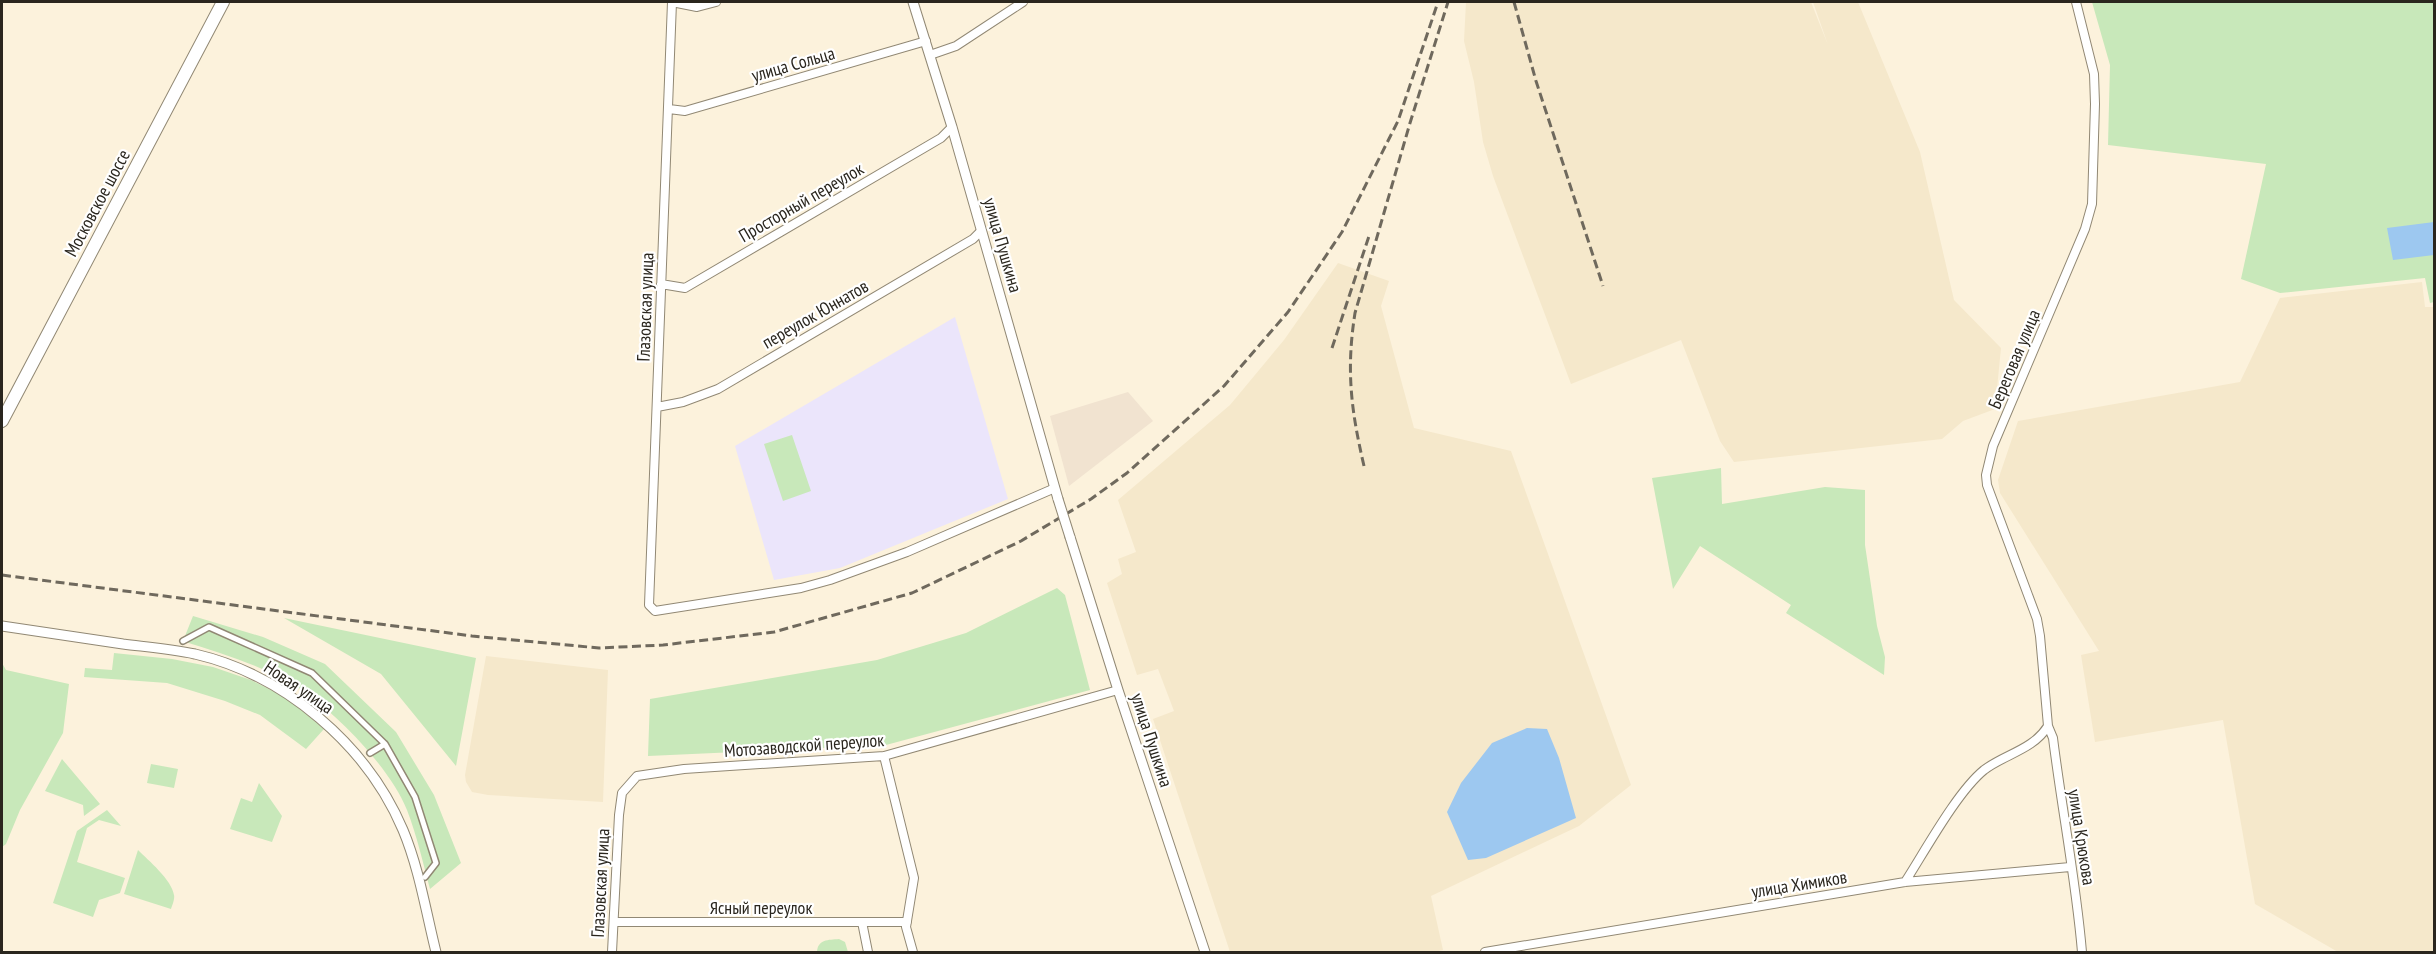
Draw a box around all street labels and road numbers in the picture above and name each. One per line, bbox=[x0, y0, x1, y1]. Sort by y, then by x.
street label: улица Сольца bbox=[749, 41, 837, 87]
street label: Московское шоссе bbox=[59, 146, 135, 260]
street label: Просторный переулок bbox=[734, 157, 868, 247]
street label: улица Пушкина bbox=[979, 195, 1027, 295]
street label: Глазовская улица bbox=[632, 252, 658, 362]
street label: переулок Юннатов bbox=[758, 274, 872, 354]
street label: Береговая улица bbox=[1983, 306, 2045, 412]
street label: Новая улица bbox=[260, 655, 338, 719]
street label: улица Пушкина bbox=[1126, 690, 1178, 790]
street label: Мотозаводской переулок bbox=[723, 728, 885, 762]
street label: улица Крюкова bbox=[2063, 787, 2101, 887]
street label: Глазовская улица bbox=[586, 828, 614, 938]
street label: улица Химиков bbox=[1750, 865, 1848, 903]
street label: Ясный переулок bbox=[710, 896, 812, 919]

